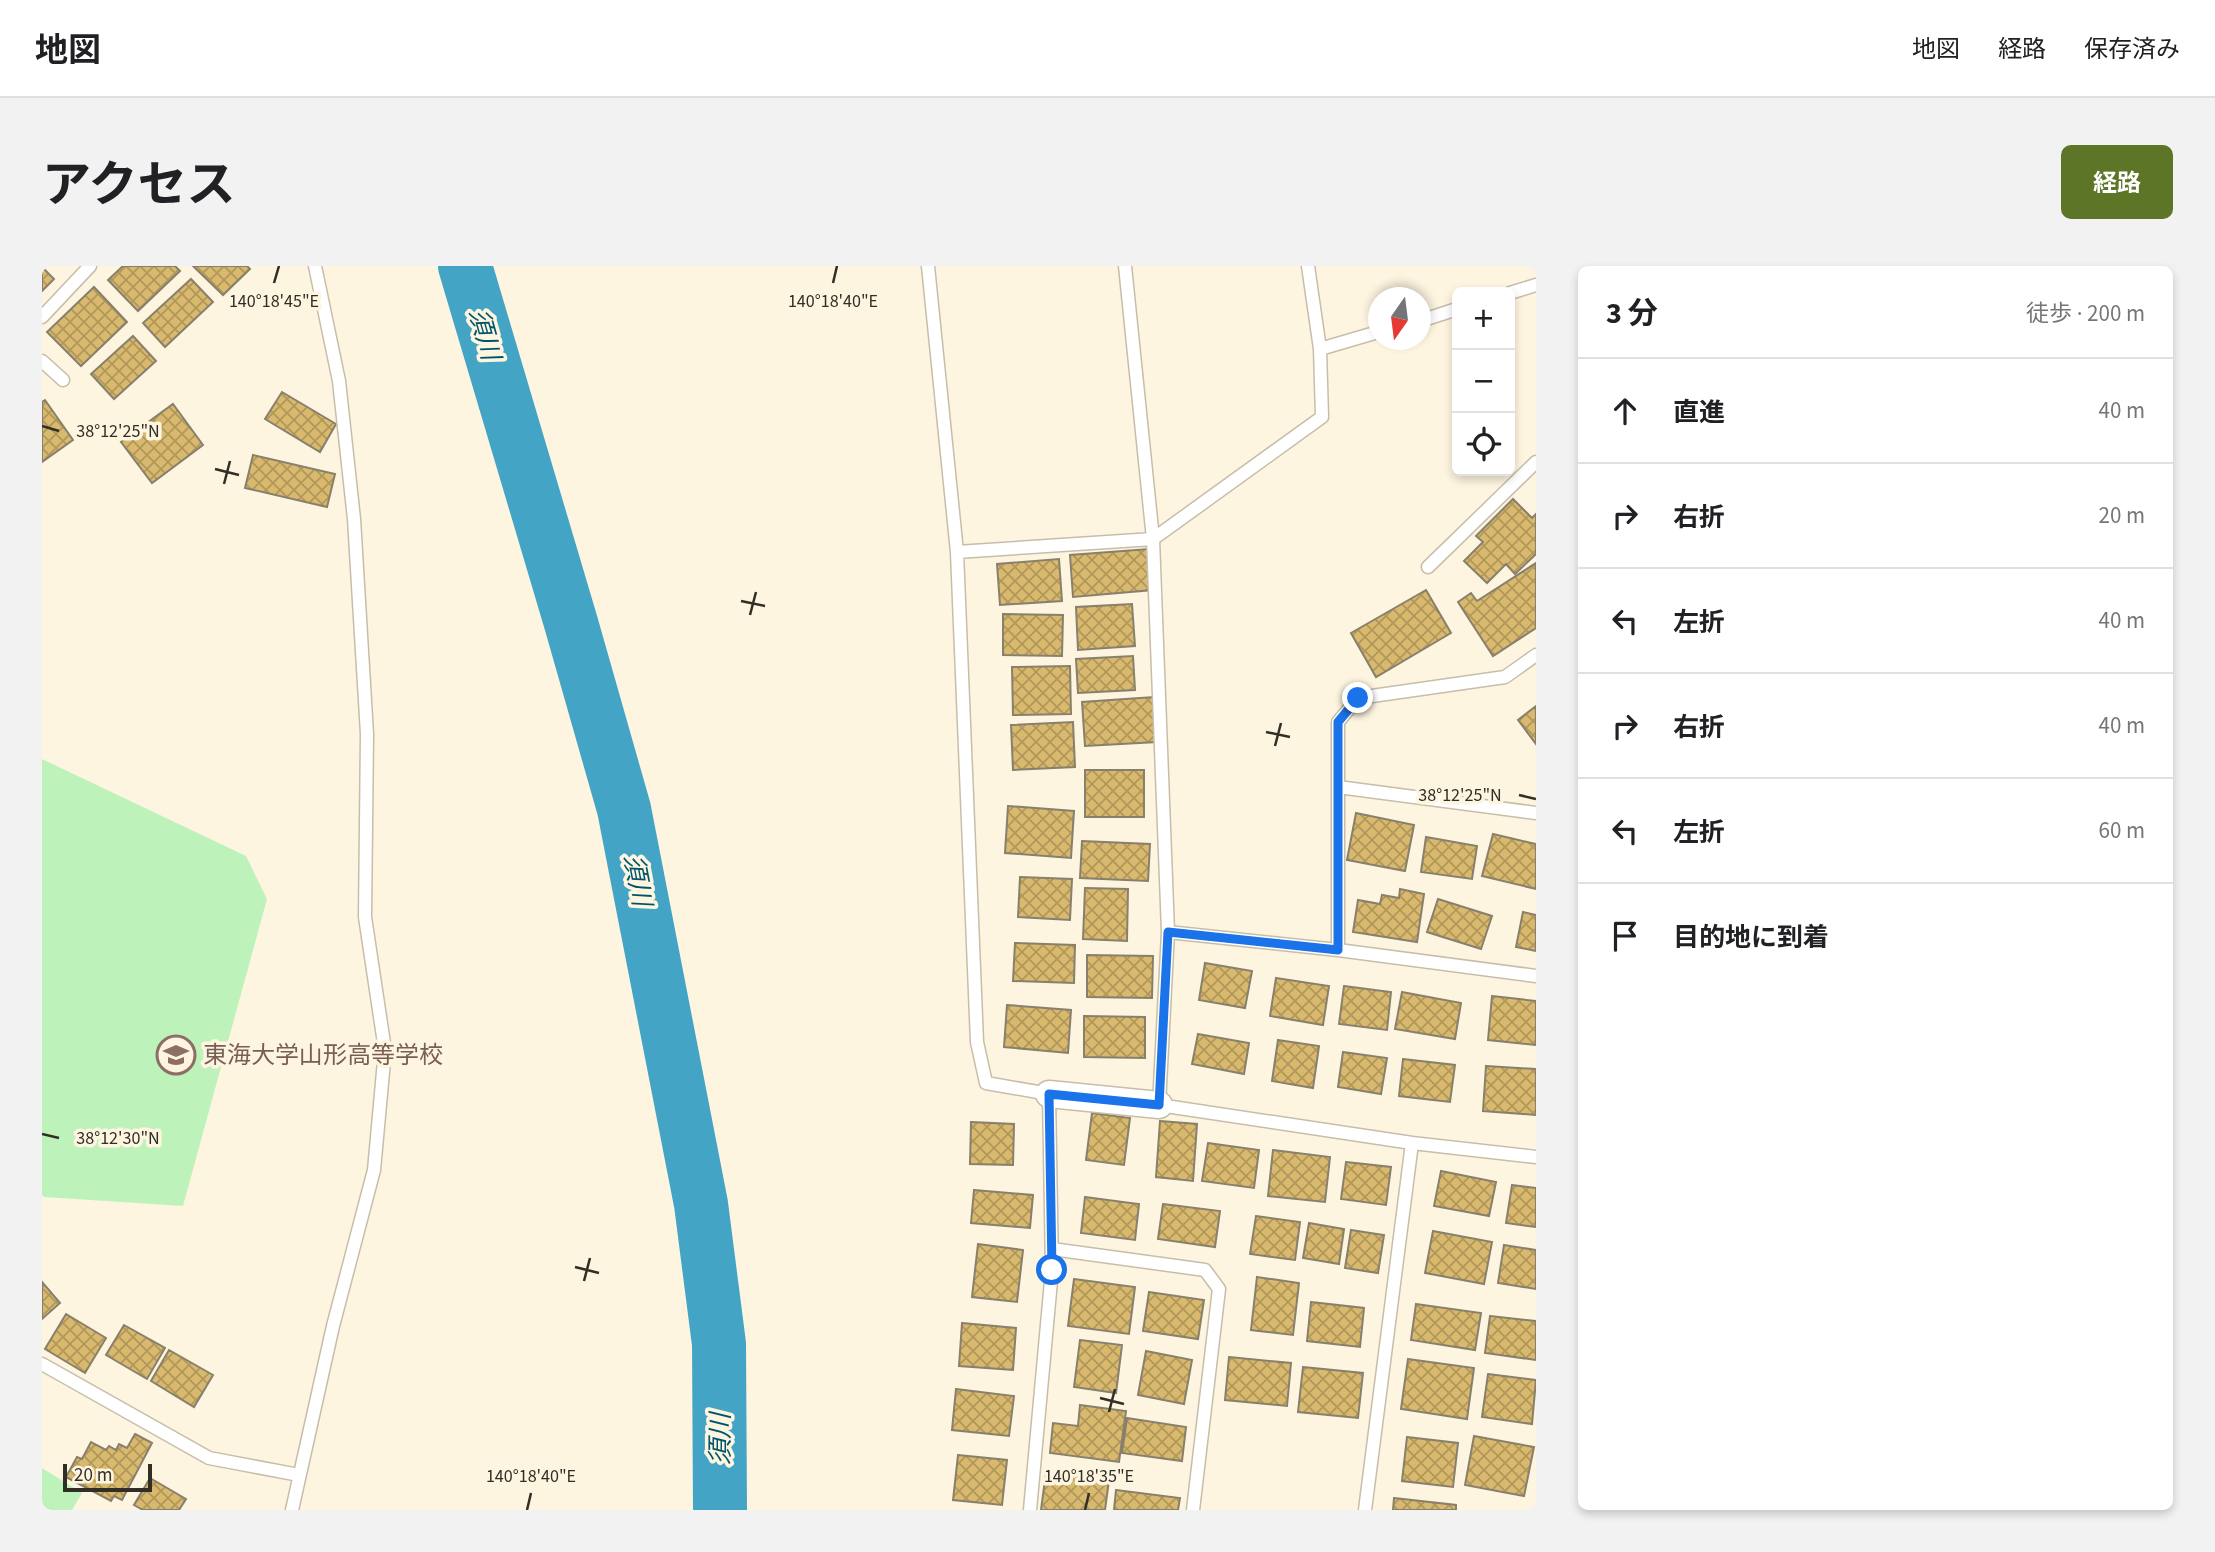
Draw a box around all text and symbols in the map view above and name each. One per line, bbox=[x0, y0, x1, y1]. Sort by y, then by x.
text: 地図 bbox=[35, 27, 101, 74]
text: 地図 bbox=[1912, 32, 1960, 67]
text: 経路 bbox=[1998, 32, 2046, 67]
text: 保存済み bbox=[2084, 32, 2180, 67]
button: 経路 bbox=[2061, 145, 2173, 219]
text: アクセス bbox=[42, 151, 236, 221]
north arrow bbox=[1368, 287, 1431, 350]
map controls bbox=[1452, 287, 1515, 476]
button: + bbox=[1452, 287, 1515, 350]
text: 140°18'45"E bbox=[229, 289, 319, 314]
text: 140°18'40"E bbox=[788, 289, 878, 314]
text: 3 分 bbox=[1606, 292, 1658, 335]
text: 徒歩 · 200 m bbox=[2026, 297, 2145, 330]
water label: 須川 bbox=[460, 304, 510, 367]
button: − bbox=[1452, 350, 1515, 413]
icon: ahead bbox=[1606, 392, 1644, 430]
text: 直進 bbox=[1673, 394, 1725, 431]
text: 40 m bbox=[2098, 394, 2145, 427]
button: locate bbox=[1452, 413, 1515, 476]
text: 38°12'25"N bbox=[76, 419, 160, 444]
icon: right bbox=[1606, 497, 1644, 535]
text: 右折 bbox=[1673, 499, 1725, 536]
text: 20 m bbox=[2098, 499, 2145, 532]
icon: left bbox=[1606, 602, 1644, 640]
text: 左折 bbox=[1673, 604, 1725, 641]
text: 40 m bbox=[2098, 604, 2145, 637]
route end bbox=[1342, 682, 1373, 713]
icon: right bbox=[1606, 707, 1644, 745]
text: 右折 bbox=[1673, 709, 1725, 746]
text: 40 m bbox=[2098, 709, 2145, 742]
text: 38°12'25"N bbox=[1418, 783, 1502, 808]
icon: left bbox=[1606, 812, 1644, 850]
text: 左折 bbox=[1673, 814, 1725, 851]
text: 60 m bbox=[2098, 814, 2145, 847]
water label: 須川 bbox=[614, 851, 661, 912]
icon: arrive bbox=[1606, 917, 1644, 955]
text: 目的地に到着 bbox=[1673, 919, 1829, 956]
school or university icon: 東海大学山形高等学校 bbox=[155, 1034, 197, 1076]
place label: 東海大学山形高等学校 bbox=[203, 1038, 443, 1073]
text: 38°12'30"N bbox=[76, 1126, 160, 1151]
route start bbox=[1036, 1254, 1067, 1285]
water label: 須川 bbox=[702, 1410, 739, 1465]
scale bar bbox=[63, 1461, 152, 1493]
text: 20 m bbox=[74, 1462, 112, 1489]
text: 140°18'40"E bbox=[486, 1464, 576, 1489]
text: 140°18'35"E bbox=[1044, 1464, 1134, 1489]

